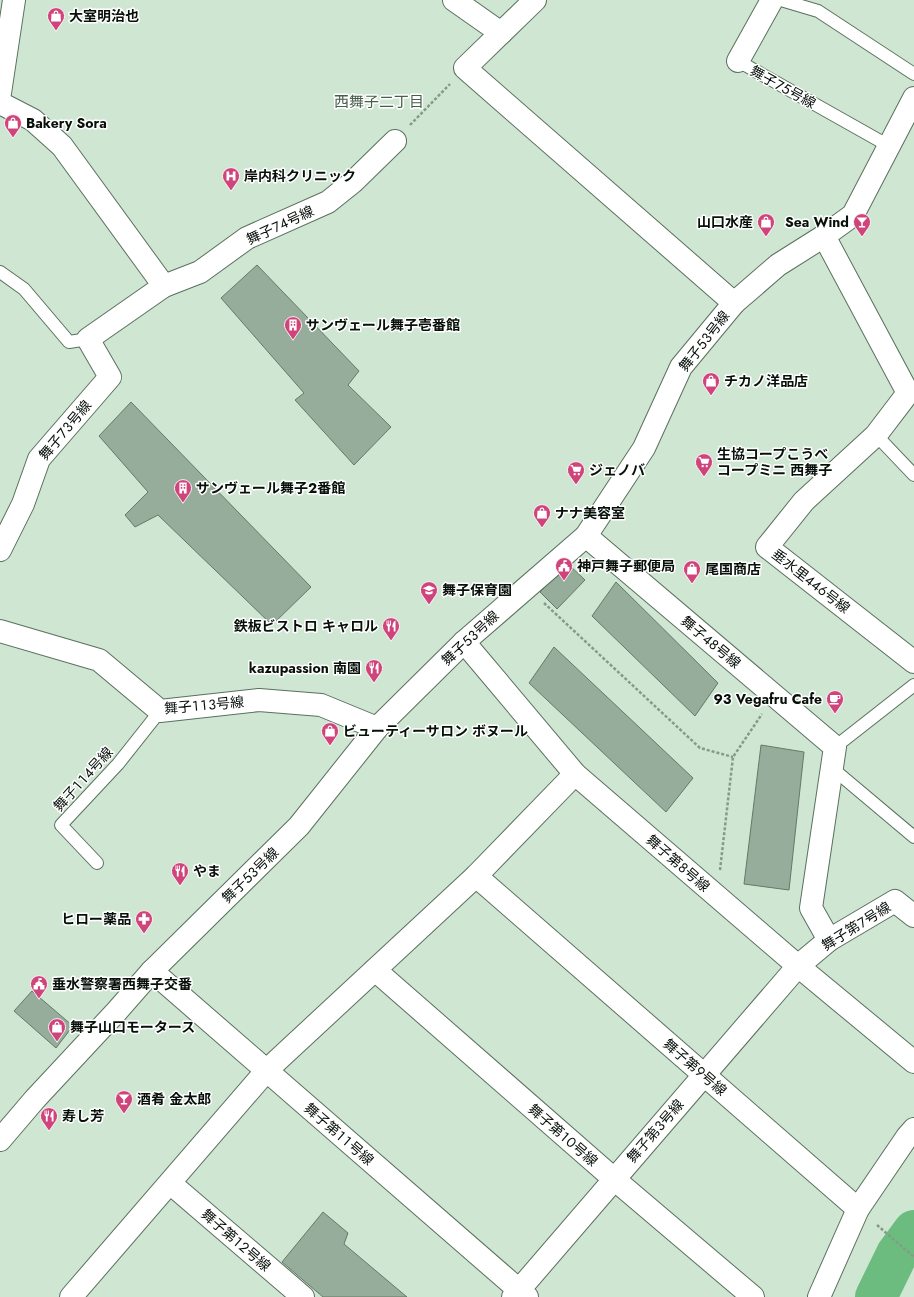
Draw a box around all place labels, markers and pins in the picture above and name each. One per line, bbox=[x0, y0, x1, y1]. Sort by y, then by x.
shop icon: 大室明治也 bbox=[46, 6, 66, 31]
place label: 大室明治也 bbox=[69, 6, 139, 26]
shop icon: Bakery Sora bbox=[3, 113, 23, 138]
place label: Bakery Sora bbox=[26, 113, 107, 133]
hospital icon: 岸内科クリニック bbox=[221, 166, 241, 191]
place label: 岸内科クリニック bbox=[244, 166, 356, 186]
place label: 山口水産 bbox=[697, 212, 753, 232]
shop icon: 山口水産 bbox=[756, 212, 776, 237]
place label: Sea Wind bbox=[785, 212, 849, 232]
bar icon: Sea Wind bbox=[852, 212, 872, 237]
building icon: サンヴェール舞子壱番館 bbox=[283, 315, 303, 340]
place label: サンヴェール舞子壱番館 bbox=[306, 315, 460, 335]
shop icon: チカノ洋品店 bbox=[701, 371, 721, 396]
place label: チカノ洋品店 bbox=[724, 371, 808, 391]
place label: 生協コープこうべ コープミニ 西舞子 bbox=[717, 444, 832, 480]
supermarket icon: 生協コープこうべ コープミニ 西舞子 bbox=[694, 452, 714, 477]
supermarket icon: ジェノバ bbox=[566, 460, 586, 485]
place label: ジェノバ bbox=[589, 460, 645, 480]
building icon: サンヴェール舞子2番館 bbox=[173, 478, 193, 503]
place label: サンヴェール舞子2番館 bbox=[196, 478, 345, 498]
shop icon: ナナ美容室 bbox=[532, 503, 552, 528]
place label: ナナ美容室 bbox=[555, 503, 625, 523]
public building icon: 神戸舞子郵便局 bbox=[554, 556, 574, 581]
place label: 神戸舞子郵便局 bbox=[577, 556, 675, 576]
shop icon: 尾国商店 bbox=[682, 559, 702, 584]
place label: 尾国商店 bbox=[705, 559, 761, 579]
school or university icon: 舞子保育園 bbox=[419, 580, 439, 605]
place label: 舞子保育園 bbox=[442, 580, 512, 600]
place label: 鉄板ビストロ キャロル bbox=[234, 616, 378, 636]
restaurant icon: 鉄板ビストロ キャロル bbox=[381, 616, 401, 641]
place label: kazupassion 南園 bbox=[249, 658, 361, 678]
restaurant icon: kazupassion 南園 bbox=[364, 658, 384, 683]
place label: 93 Vegafru Cafe bbox=[713, 689, 822, 709]
cafe icon: 93 Vegafru Cafe bbox=[825, 689, 845, 714]
shop icon: ビューティーサロン ボヌール bbox=[320, 721, 340, 746]
place label: ビューティーサロン ボヌール bbox=[343, 721, 528, 741]
restaurant icon: やま bbox=[170, 861, 190, 886]
place label: やま bbox=[193, 861, 221, 881]
place label: ヒロー薬品 bbox=[61, 909, 131, 929]
pharmacy icon: ヒロー薬品 bbox=[134, 909, 154, 934]
public building icon: 垂水警察署西舞子交番 bbox=[29, 974, 49, 999]
place label: 垂水警察署西舞子交番 bbox=[52, 974, 192, 994]
shop icon: 舞子山口モータース bbox=[47, 1017, 67, 1042]
place label: 舞子山口モータース bbox=[70, 1017, 195, 1037]
bar icon: 酒肴 金太郎 bbox=[114, 1089, 134, 1114]
place label: 酒肴 金太郎 bbox=[137, 1089, 211, 1109]
restaurant icon: 寿し芳 bbox=[39, 1106, 59, 1131]
place label: 寿し芳 bbox=[62, 1106, 104, 1126]

